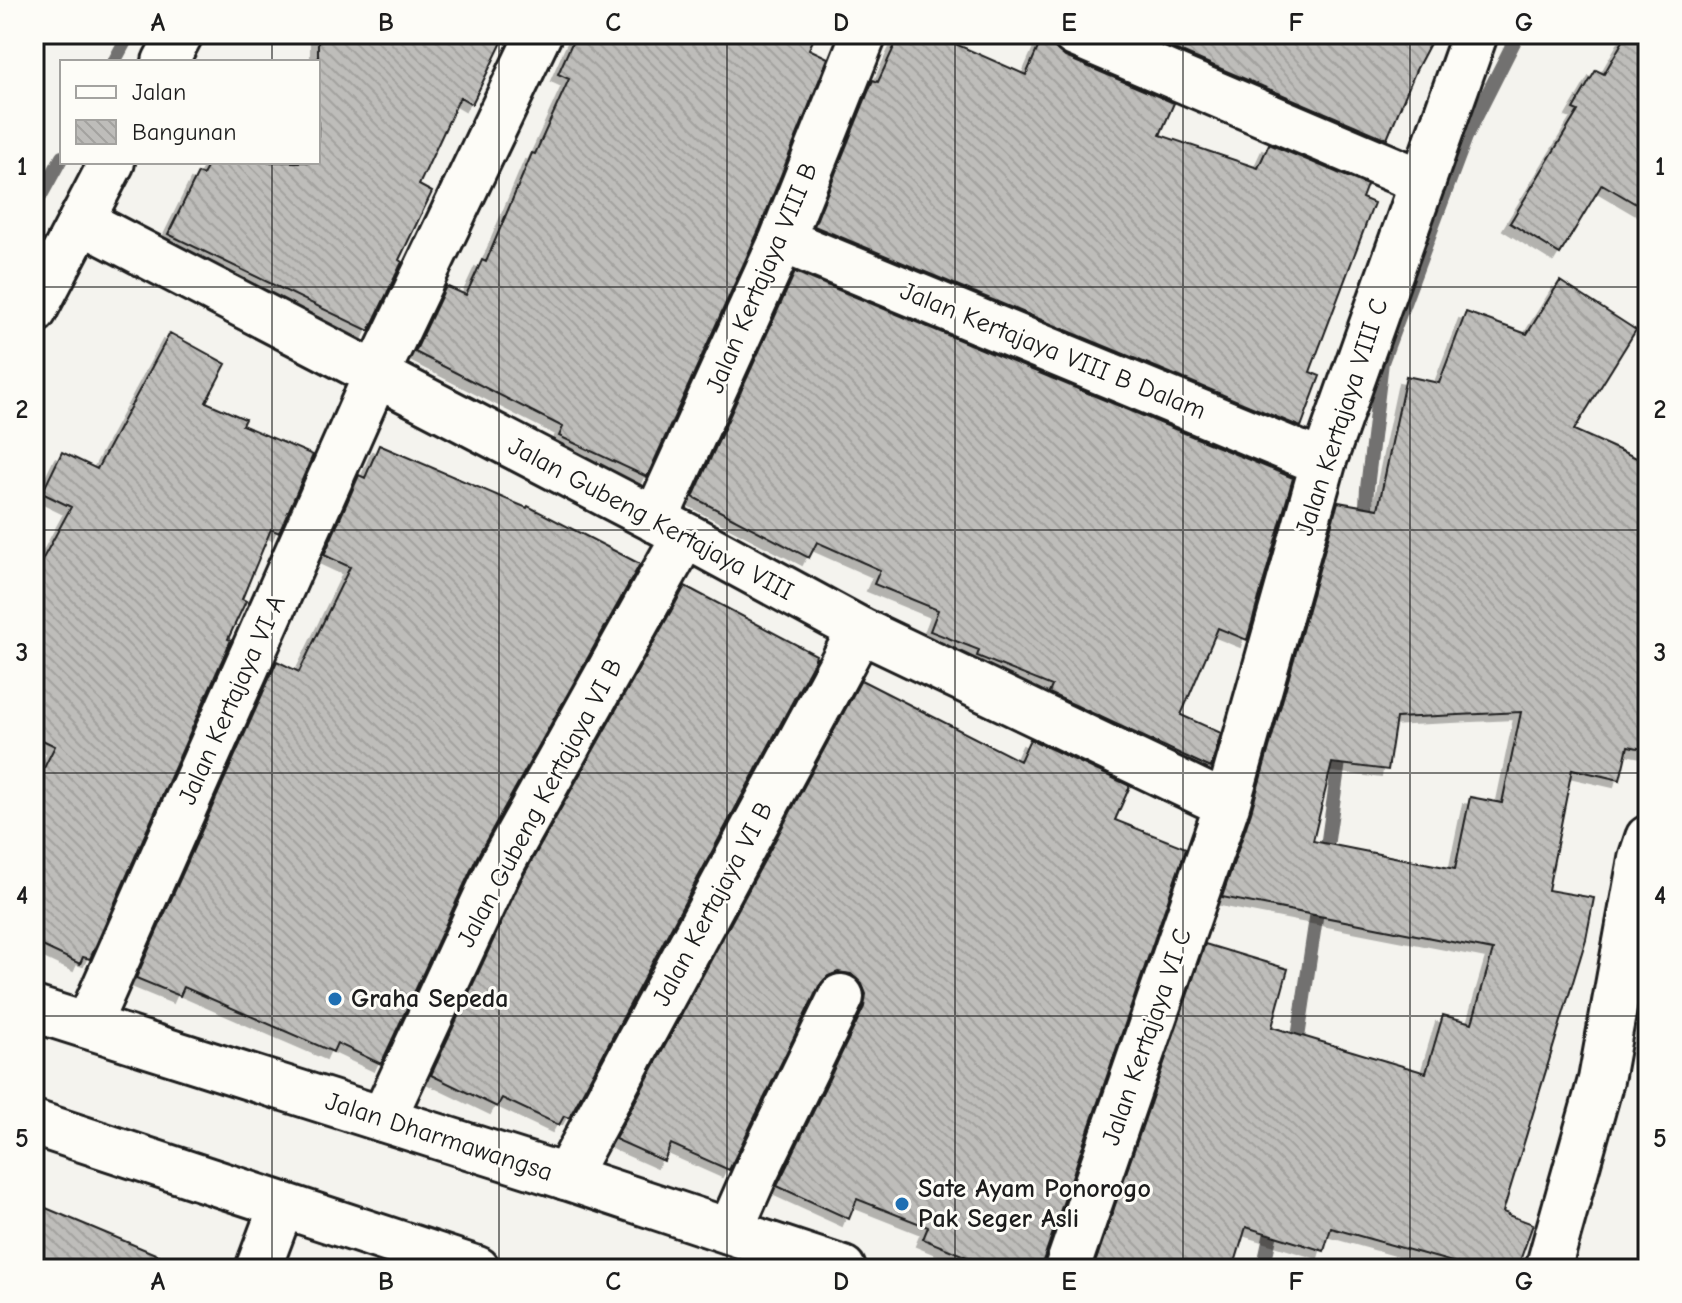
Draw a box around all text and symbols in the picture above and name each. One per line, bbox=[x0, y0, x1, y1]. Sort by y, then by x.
text: A bbox=[151, 8, 166, 38]
text: B bbox=[378, 8, 394, 38]
text: C bbox=[605, 8, 621, 38]
text: D bbox=[833, 8, 849, 38]
text: E bbox=[1061, 8, 1077, 38]
text: F bbox=[1288, 8, 1304, 38]
text: G bbox=[1515, 8, 1533, 38]
legend bbox=[60, 60, 320, 164]
text: Jalan bbox=[132, 78, 186, 106]
text: Bangunan bbox=[132, 118, 236, 146]
text: 1 bbox=[17, 152, 27, 182]
text: 1 bbox=[1655, 152, 1665, 182]
street label: Jalan Kertajaya VIII B bbox=[700, 158, 824, 398]
street label: Jalan Kertajaya VIII B Dalam bbox=[896, 276, 1210, 426]
street label: Jalan Kertajaya VIII C bbox=[1289, 295, 1395, 539]
text: 2 bbox=[16, 395, 28, 425]
text: 2 bbox=[1654, 395, 1666, 425]
street label: Jalan Gubeng Kertajaya VIII bbox=[503, 431, 799, 607]
street label: Jalan Kertajaya VI A bbox=[172, 591, 292, 809]
text: 3 bbox=[16, 638, 28, 668]
text: 3 bbox=[1654, 638, 1666, 668]
street label: Jalan Gubeng Kertajaya VI B bbox=[451, 653, 629, 953]
street label: Jalan Kertajaya VI B bbox=[646, 797, 780, 1011]
text: 4 bbox=[16, 881, 28, 911]
text: 4 bbox=[1654, 881, 1666, 911]
street label: Jalan Kertajaya VI C bbox=[1096, 925, 1198, 1149]
place label: Graha Sepeda bbox=[351, 984, 509, 1014]
marker: Graha Sepeda bbox=[326, 990, 344, 1008]
street label: Jalan Dharmawangsa bbox=[322, 1086, 556, 1188]
text: 5 bbox=[15, 1124, 29, 1154]
text: 5 bbox=[1653, 1124, 1667, 1154]
place label: Sate Ayam Ponorogo Pak Seger Asli bbox=[918, 1174, 1151, 1234]
marker: Sate Ayam Ponorogo Pak Seger Asli bbox=[893, 1195, 911, 1213]
text: A bbox=[151, 1267, 166, 1297]
text: B bbox=[378, 1267, 394, 1297]
text: C bbox=[605, 1267, 621, 1297]
text: D bbox=[833, 1267, 849, 1297]
text: E bbox=[1061, 1267, 1077, 1297]
text: F bbox=[1288, 1267, 1304, 1297]
text: G bbox=[1515, 1267, 1533, 1297]

